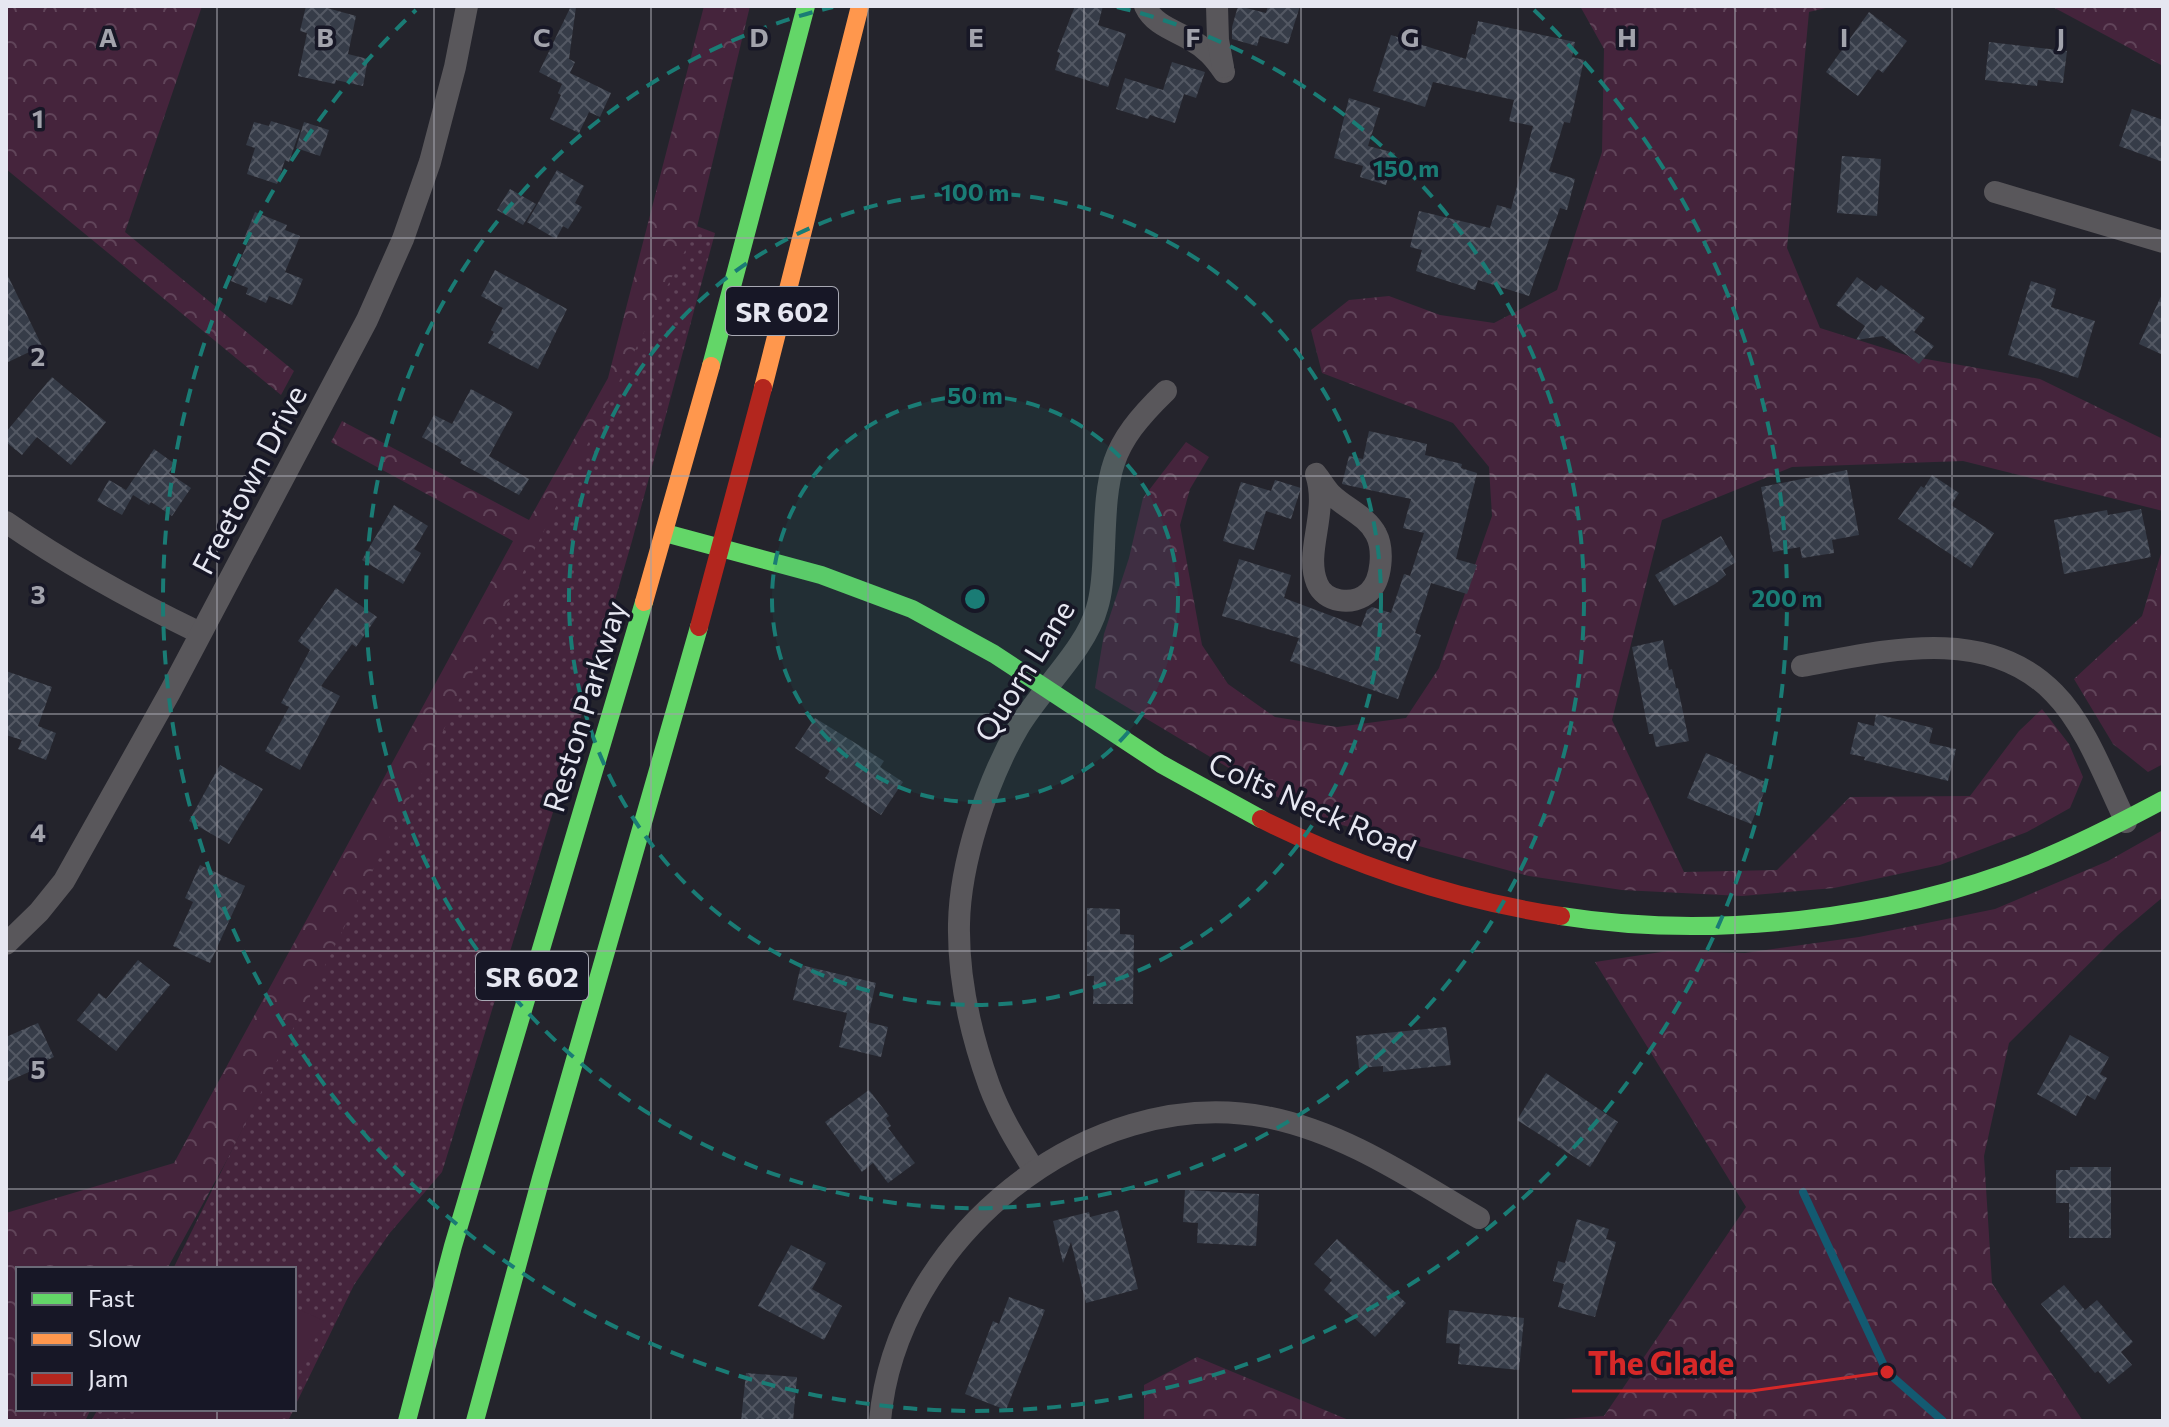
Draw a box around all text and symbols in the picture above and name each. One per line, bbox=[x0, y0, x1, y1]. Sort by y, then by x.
text: A bbox=[99, 21, 118, 52]
text: B bbox=[316, 21, 334, 52]
text: C bbox=[533, 21, 551, 52]
text: D bbox=[749, 21, 769, 52]
text: E bbox=[968, 21, 984, 52]
text: F bbox=[1185, 21, 1201, 52]
text: G bbox=[1401, 21, 1419, 52]
text: H bbox=[1617, 21, 1637, 52]
text: I bbox=[1840, 21, 1848, 52]
text: J bbox=[2057, 21, 2065, 52]
text: 1 bbox=[32, 102, 44, 133]
text: 150 m bbox=[1373, 153, 1439, 182]
text: 100 m bbox=[941, 177, 1009, 206]
road number: SR 602 bbox=[726, 287, 838, 335]
text: 2 bbox=[31, 340, 45, 371]
street label: Freetown Drive bbox=[183, 378, 313, 580]
text: 50 m bbox=[947, 380, 1003, 409]
text: 3 bbox=[30, 578, 46, 609]
text: 200 m bbox=[1752, 583, 1822, 612]
centre of rings bbox=[961, 585, 989, 613]
street label: Quorn Lane bbox=[965, 592, 1081, 748]
street label: Reston Parkway bbox=[533, 596, 633, 816]
street label: Colts Neck Road bbox=[1204, 743, 1422, 867]
text: 4 bbox=[30, 816, 46, 847]
road number: SR 602 bbox=[476, 952, 588, 1000]
text: 5 bbox=[30, 1053, 46, 1084]
legend bbox=[16, 1267, 296, 1411]
text: Fast bbox=[88, 1283, 135, 1312]
text: Slow bbox=[88, 1323, 141, 1352]
callout: The Glade bbox=[1572, 1335, 1751, 1391]
text: The Glade bbox=[1588, 1342, 1734, 1382]
text: Jam bbox=[88, 1363, 128, 1392]

